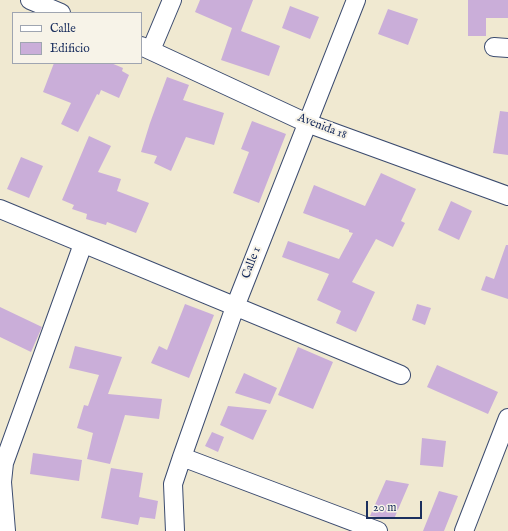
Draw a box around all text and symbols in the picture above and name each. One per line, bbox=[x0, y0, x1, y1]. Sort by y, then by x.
legend bbox=[12, 12, 142, 64]
text: Calle bbox=[50, 21, 76, 36]
text: Edificio bbox=[50, 41, 90, 56]
street label: Avenida 18 bbox=[295, 111, 349, 143]
street label: Calle 1 bbox=[239, 245, 265, 281]
scale bar bbox=[368, 493, 424, 519]
text: 20 m bbox=[373, 500, 396, 515]

